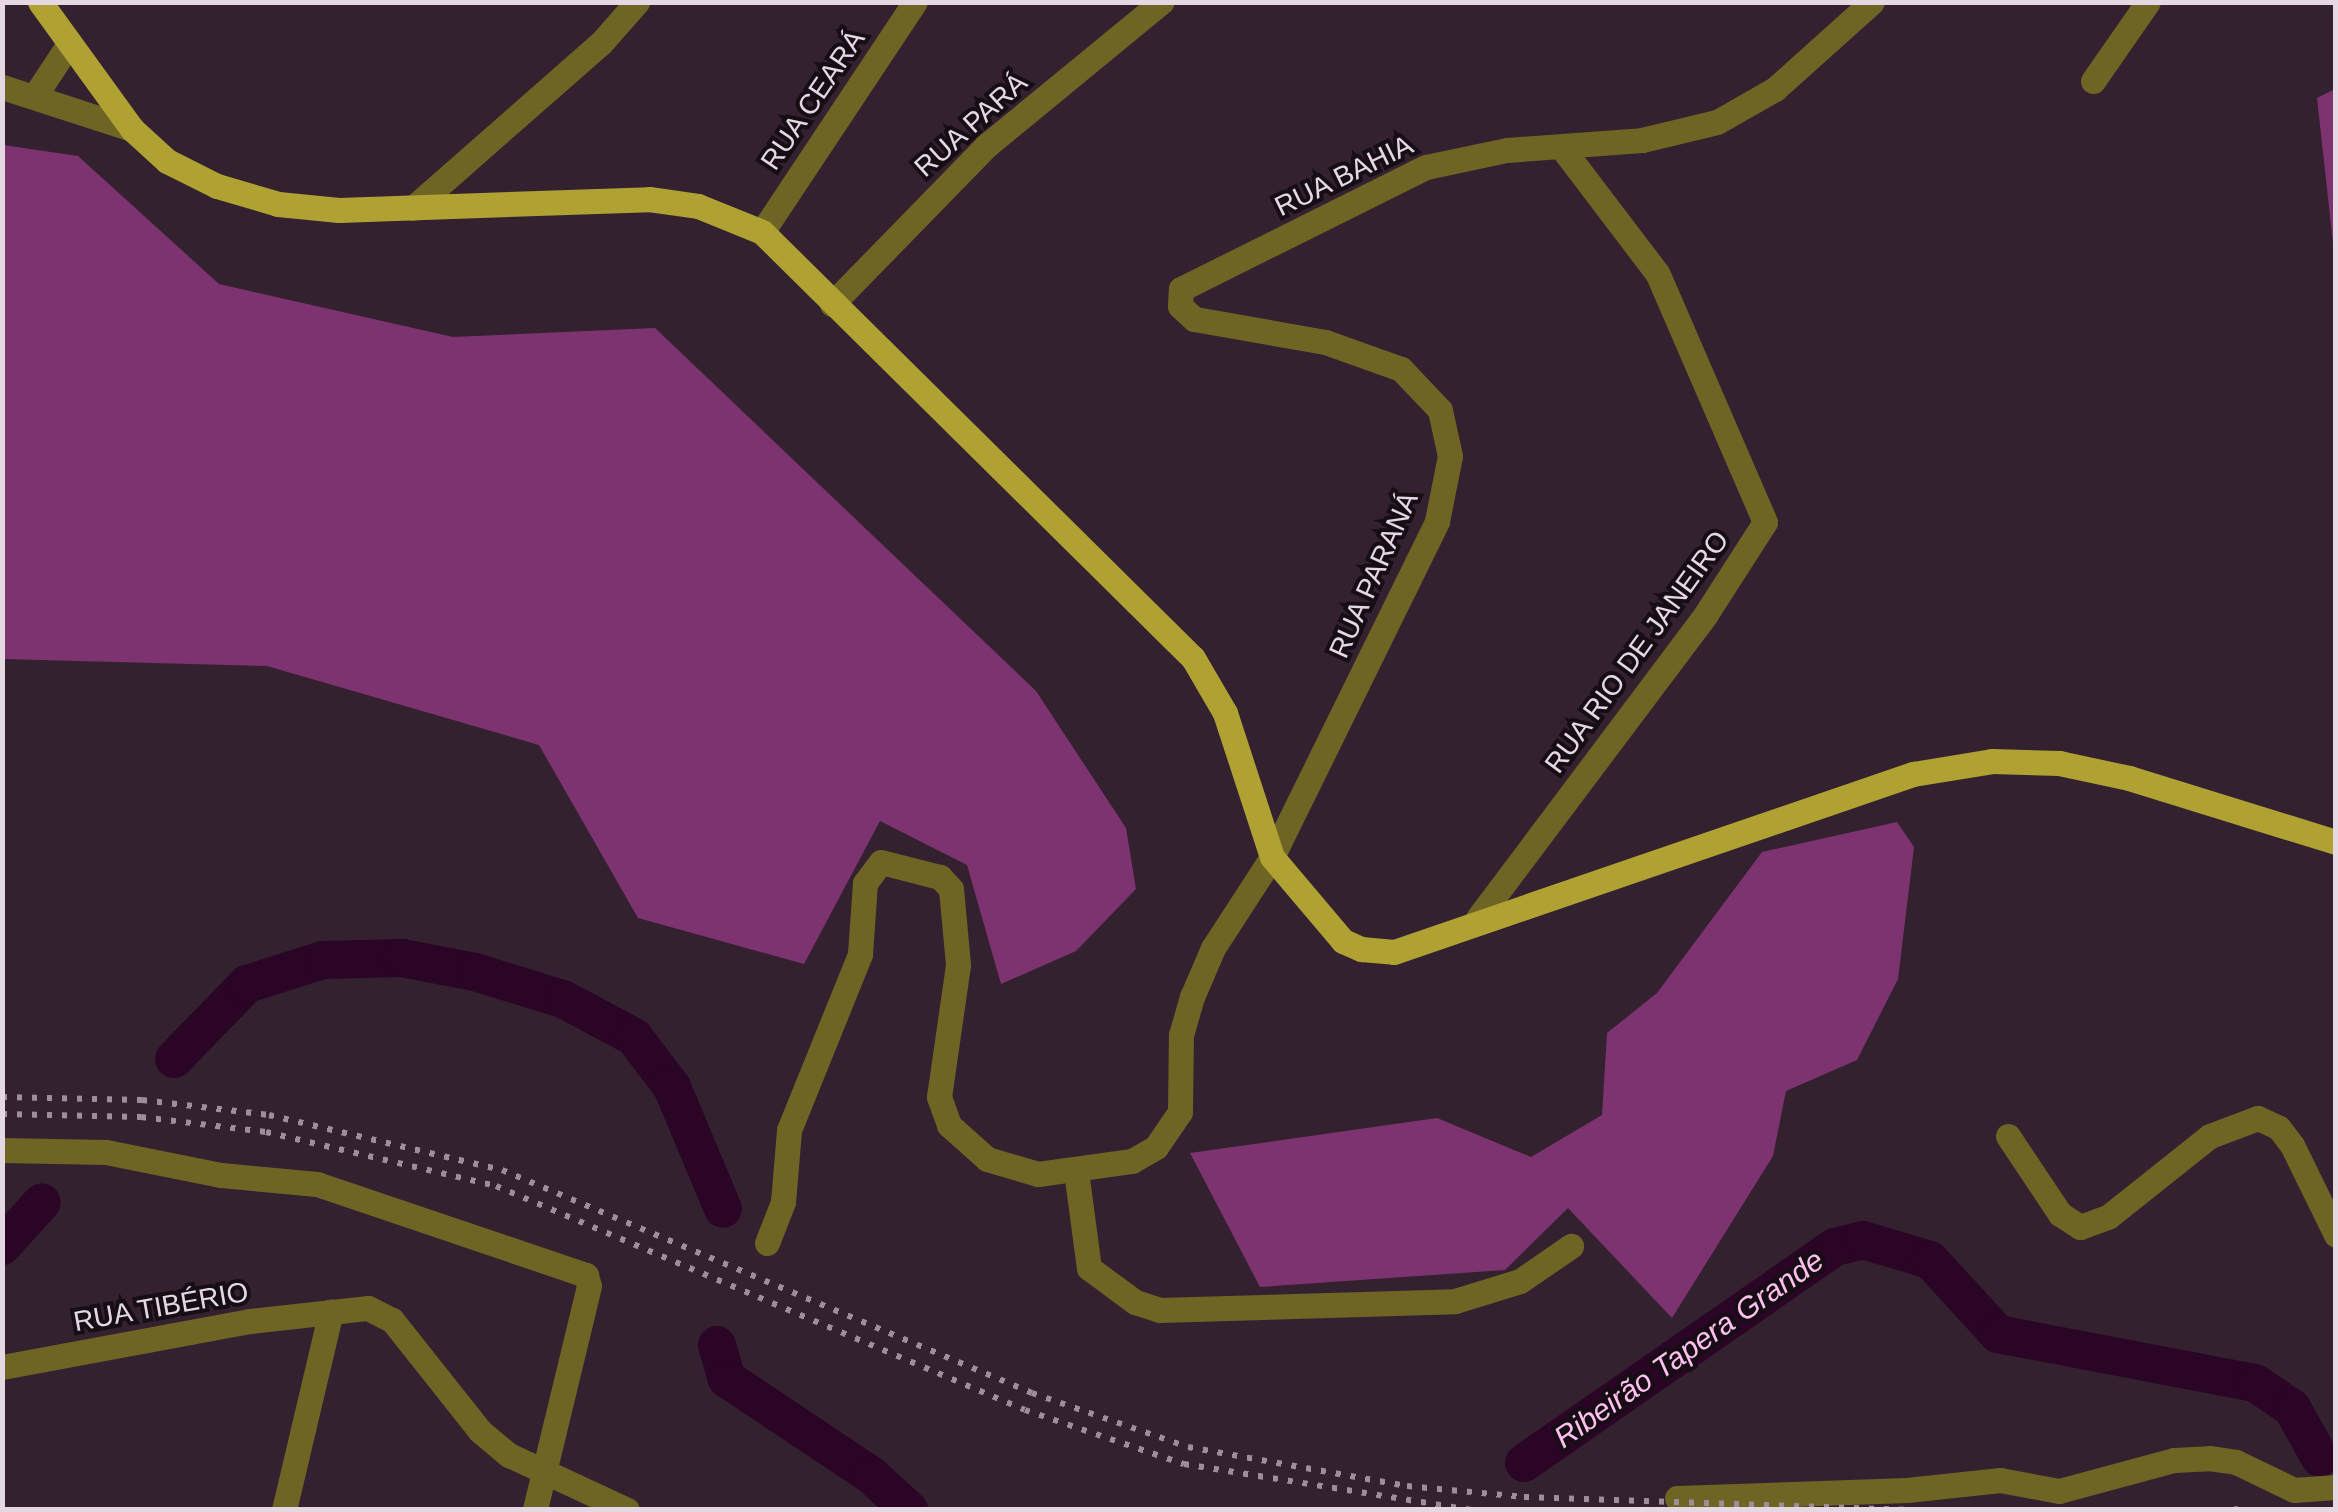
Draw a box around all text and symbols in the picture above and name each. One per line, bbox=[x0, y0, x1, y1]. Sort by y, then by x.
street label: RUA CEARÁ bbox=[753, 23, 873, 177]
street label: RUA PARÁ bbox=[907, 65, 1035, 185]
street label: RUA BAHIA bbox=[1269, 128, 1419, 224]
street label: RUA PARANÁ bbox=[1322, 486, 1426, 664]
street label: RUA RIO DE JANEIRO bbox=[1537, 524, 1737, 780]
water label: Ribeirão Tapera Grande bbox=[1547, 1242, 1831, 1456]
street label: RUA TIBÉRIO bbox=[70, 1275, 252, 1339]

